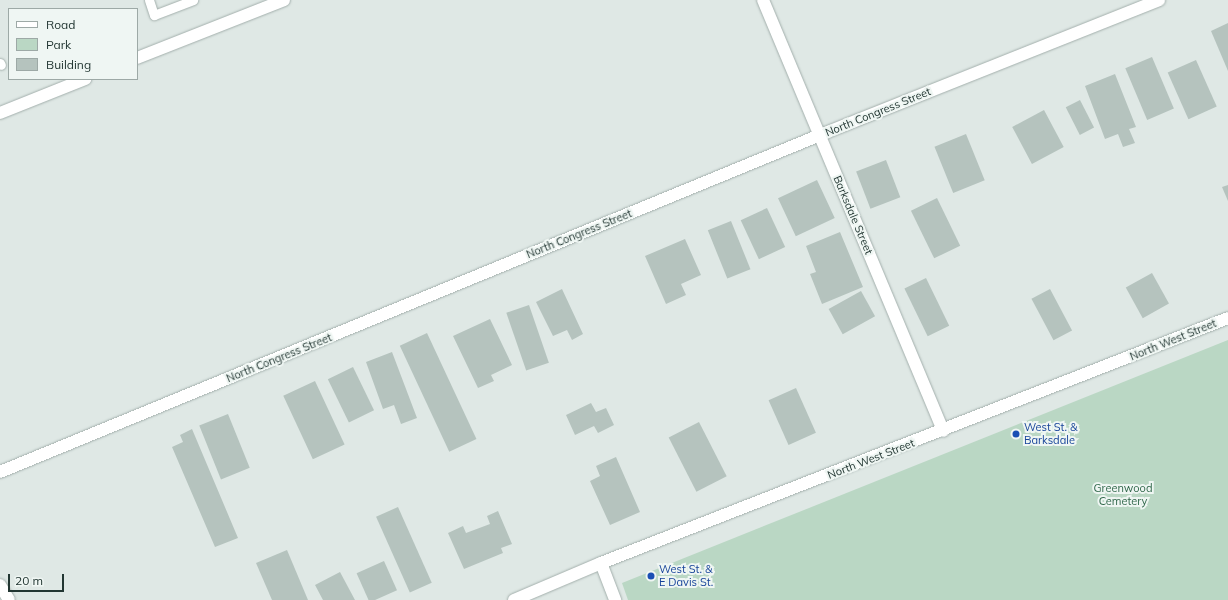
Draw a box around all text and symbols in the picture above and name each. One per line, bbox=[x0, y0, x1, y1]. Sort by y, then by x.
legend bbox=[8, 8, 138, 80]
text: Road bbox=[46, 17, 75, 32]
text: Park bbox=[46, 37, 71, 52]
text: Building bbox=[46, 57, 91, 72]
street label: North Congress Street bbox=[823, 85, 933, 139]
street label: Barksdale Street bbox=[830, 174, 876, 256]
street label: North Congress Street bbox=[524, 207, 634, 261]
street label: North West Street bbox=[1128, 317, 1218, 363]
street label: North Congress Street bbox=[224, 331, 334, 385]
place label: West St. & Barksdale bbox=[1024, 421, 1077, 447]
marker: West St. & Barksdale bbox=[1011, 429, 1021, 439]
street label: North West Street bbox=[826, 436, 916, 482]
park label: Greenwood Cemetery bbox=[1094, 482, 1152, 508]
place label: West St. & E Davis St. bbox=[659, 563, 713, 589]
scale bar bbox=[10, 566, 66, 592]
marker: West St. & E Davis St. bbox=[646, 571, 656, 581]
text: 20 m bbox=[15, 573, 43, 588]

